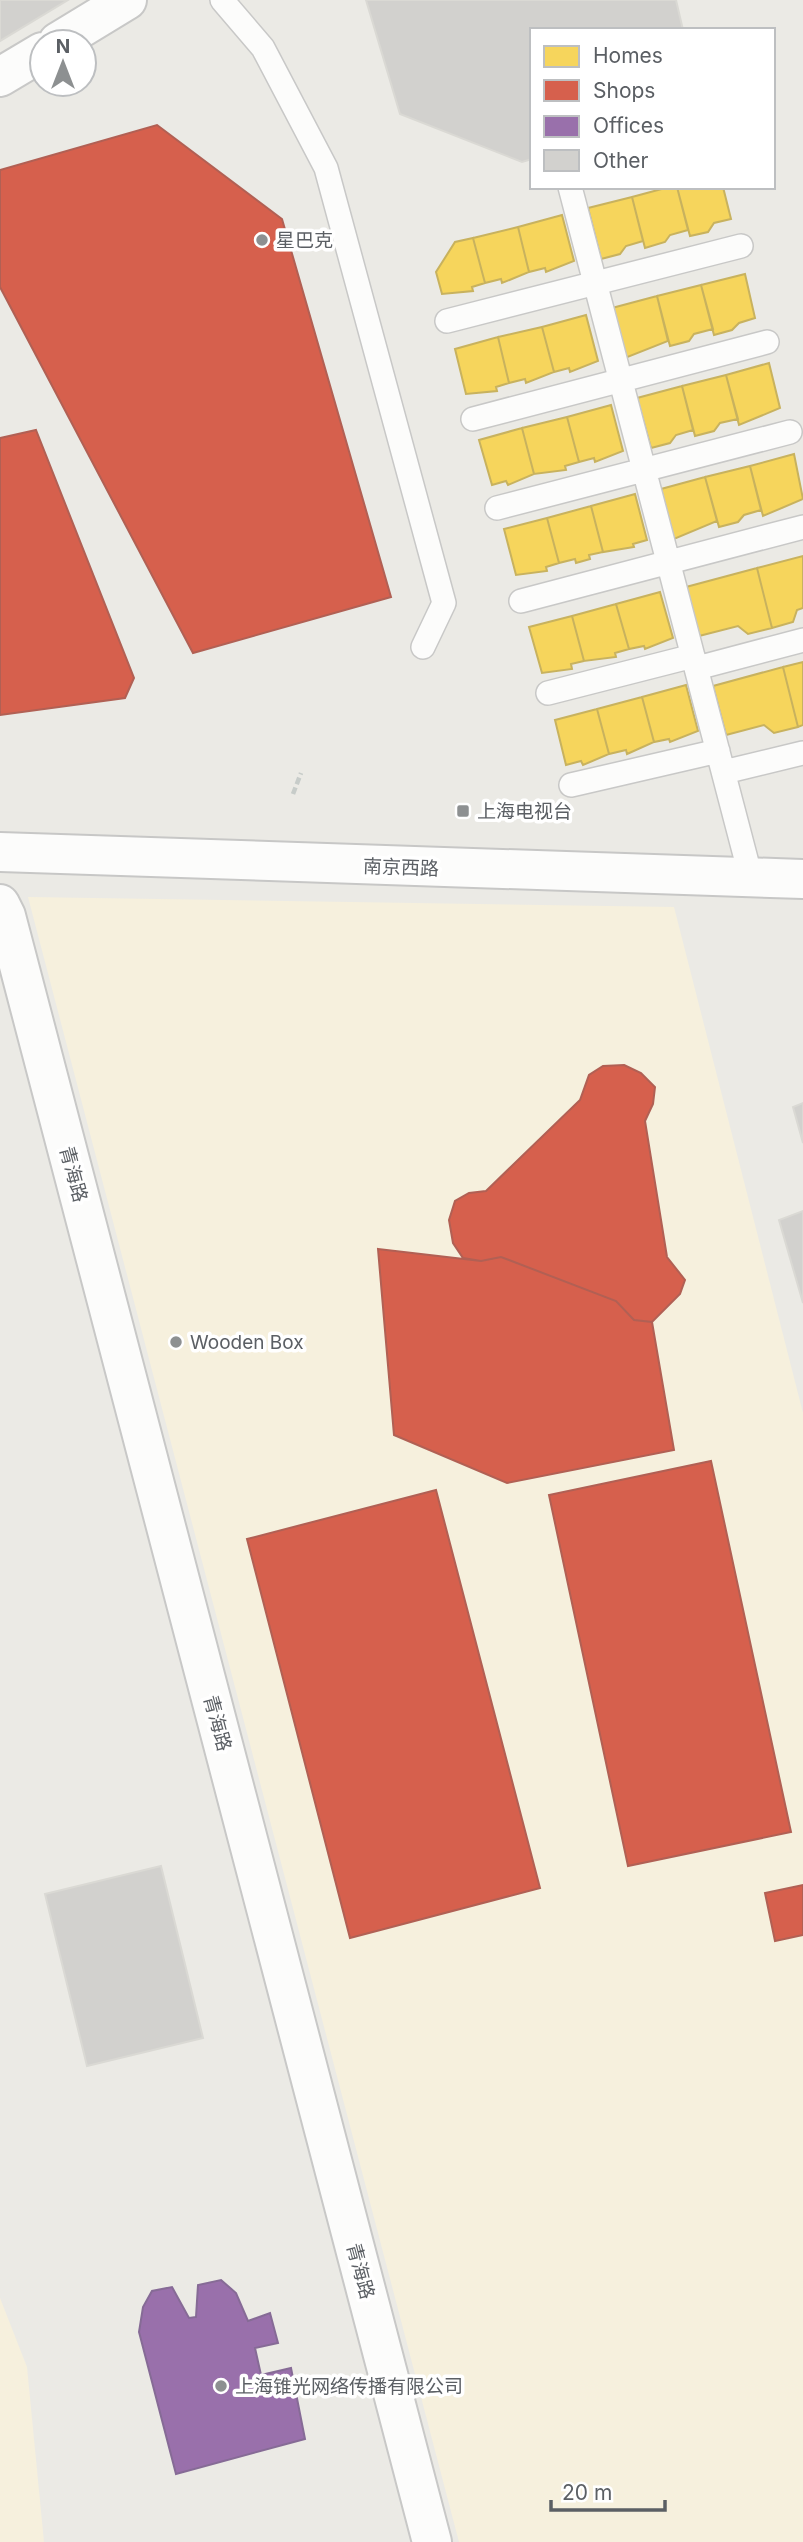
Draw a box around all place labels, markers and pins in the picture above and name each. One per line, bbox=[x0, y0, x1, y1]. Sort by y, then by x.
place label: 星巴克 bbox=[276, 229, 333, 252]
marker: 星巴克 bbox=[254, 232, 270, 248]
place label: 上海电视台 bbox=[477, 800, 572, 823]
marker: 上海电视台 bbox=[455, 803, 471, 819]
place label: Wooden Box bbox=[190, 1331, 304, 1354]
marker: Wooden Box bbox=[168, 1334, 184, 1350]
place label: 上海锥光网络传播有限公司 bbox=[235, 2375, 463, 2398]
marker: 上海锥光网络传播有限公司 bbox=[213, 2378, 229, 2394]

